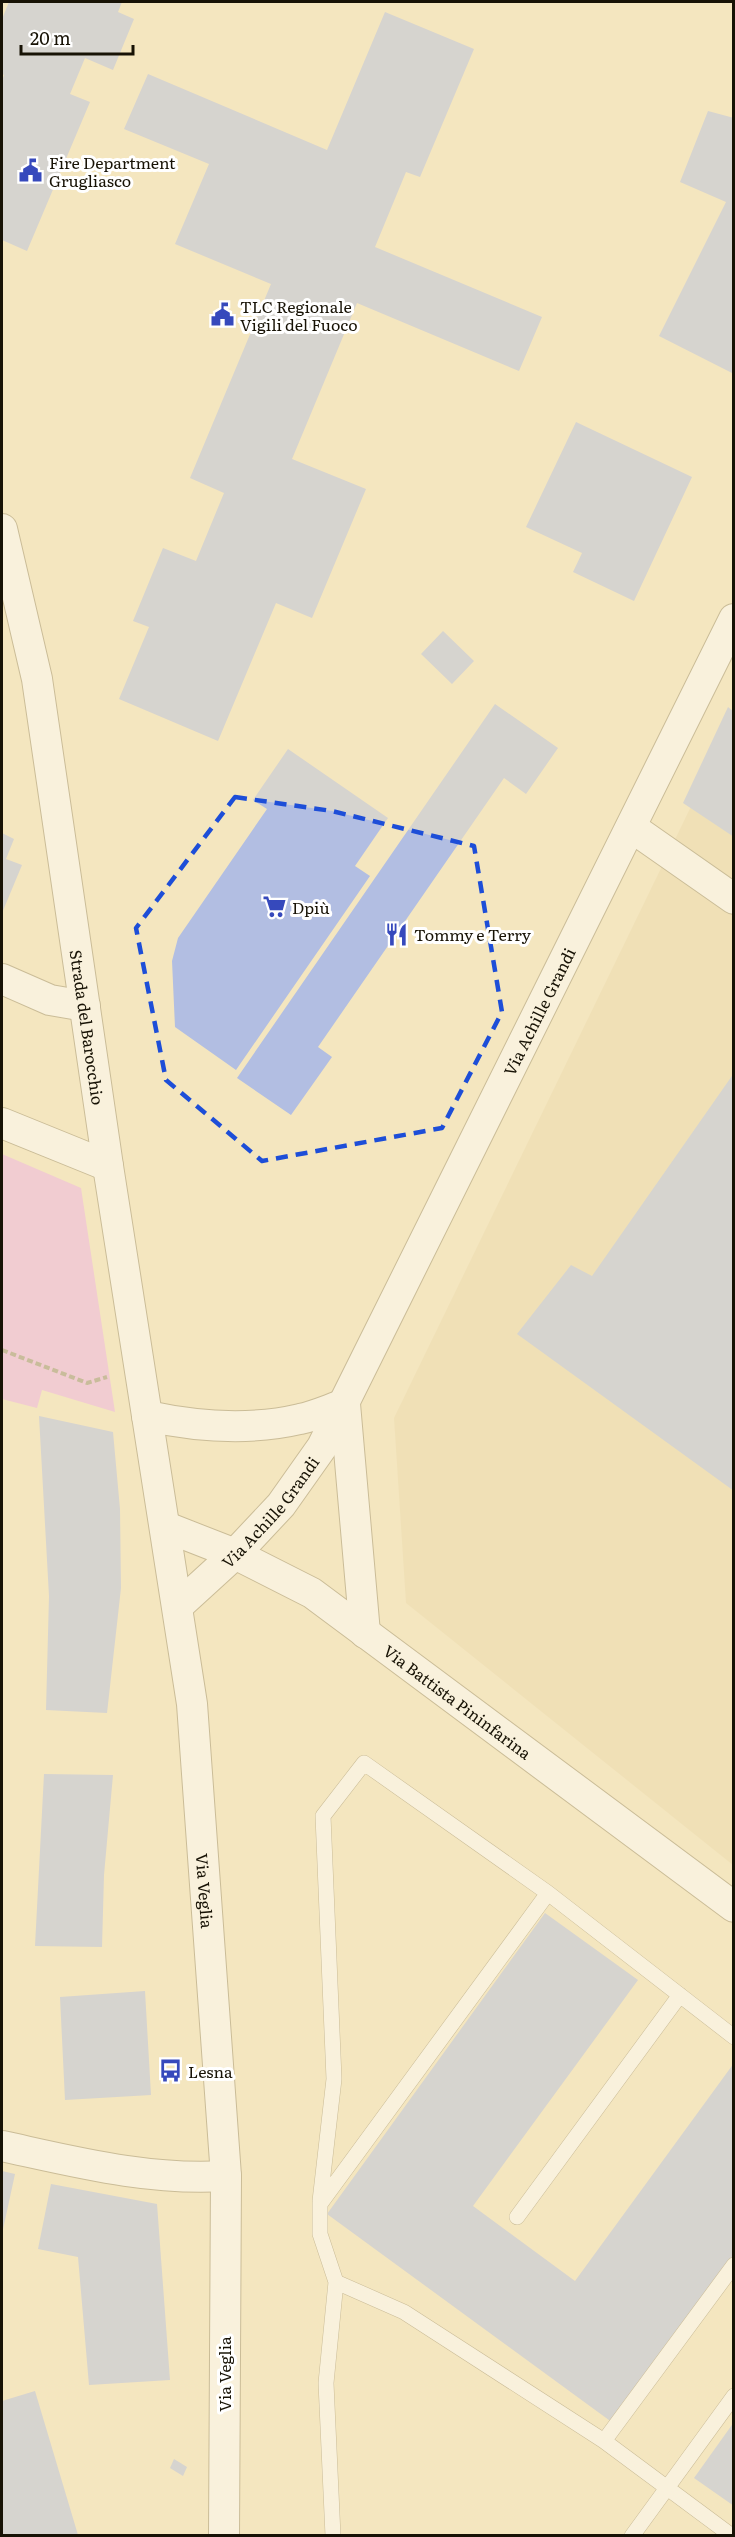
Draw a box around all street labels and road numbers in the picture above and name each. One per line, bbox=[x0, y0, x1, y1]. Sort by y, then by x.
street label: Via Achille Grandi bbox=[497, 943, 581, 1079]
street label: Strada del Barocchio bbox=[65, 948, 111, 1106]
street label: Via Achille Grandi bbox=[216, 1451, 324, 1573]
street label: Via Battista Pininfarina bbox=[379, 1638, 537, 1765]
street label: Via Veglia bbox=[191, 1852, 220, 1930]
street label: Via Veglia bbox=[212, 2336, 236, 2412]

